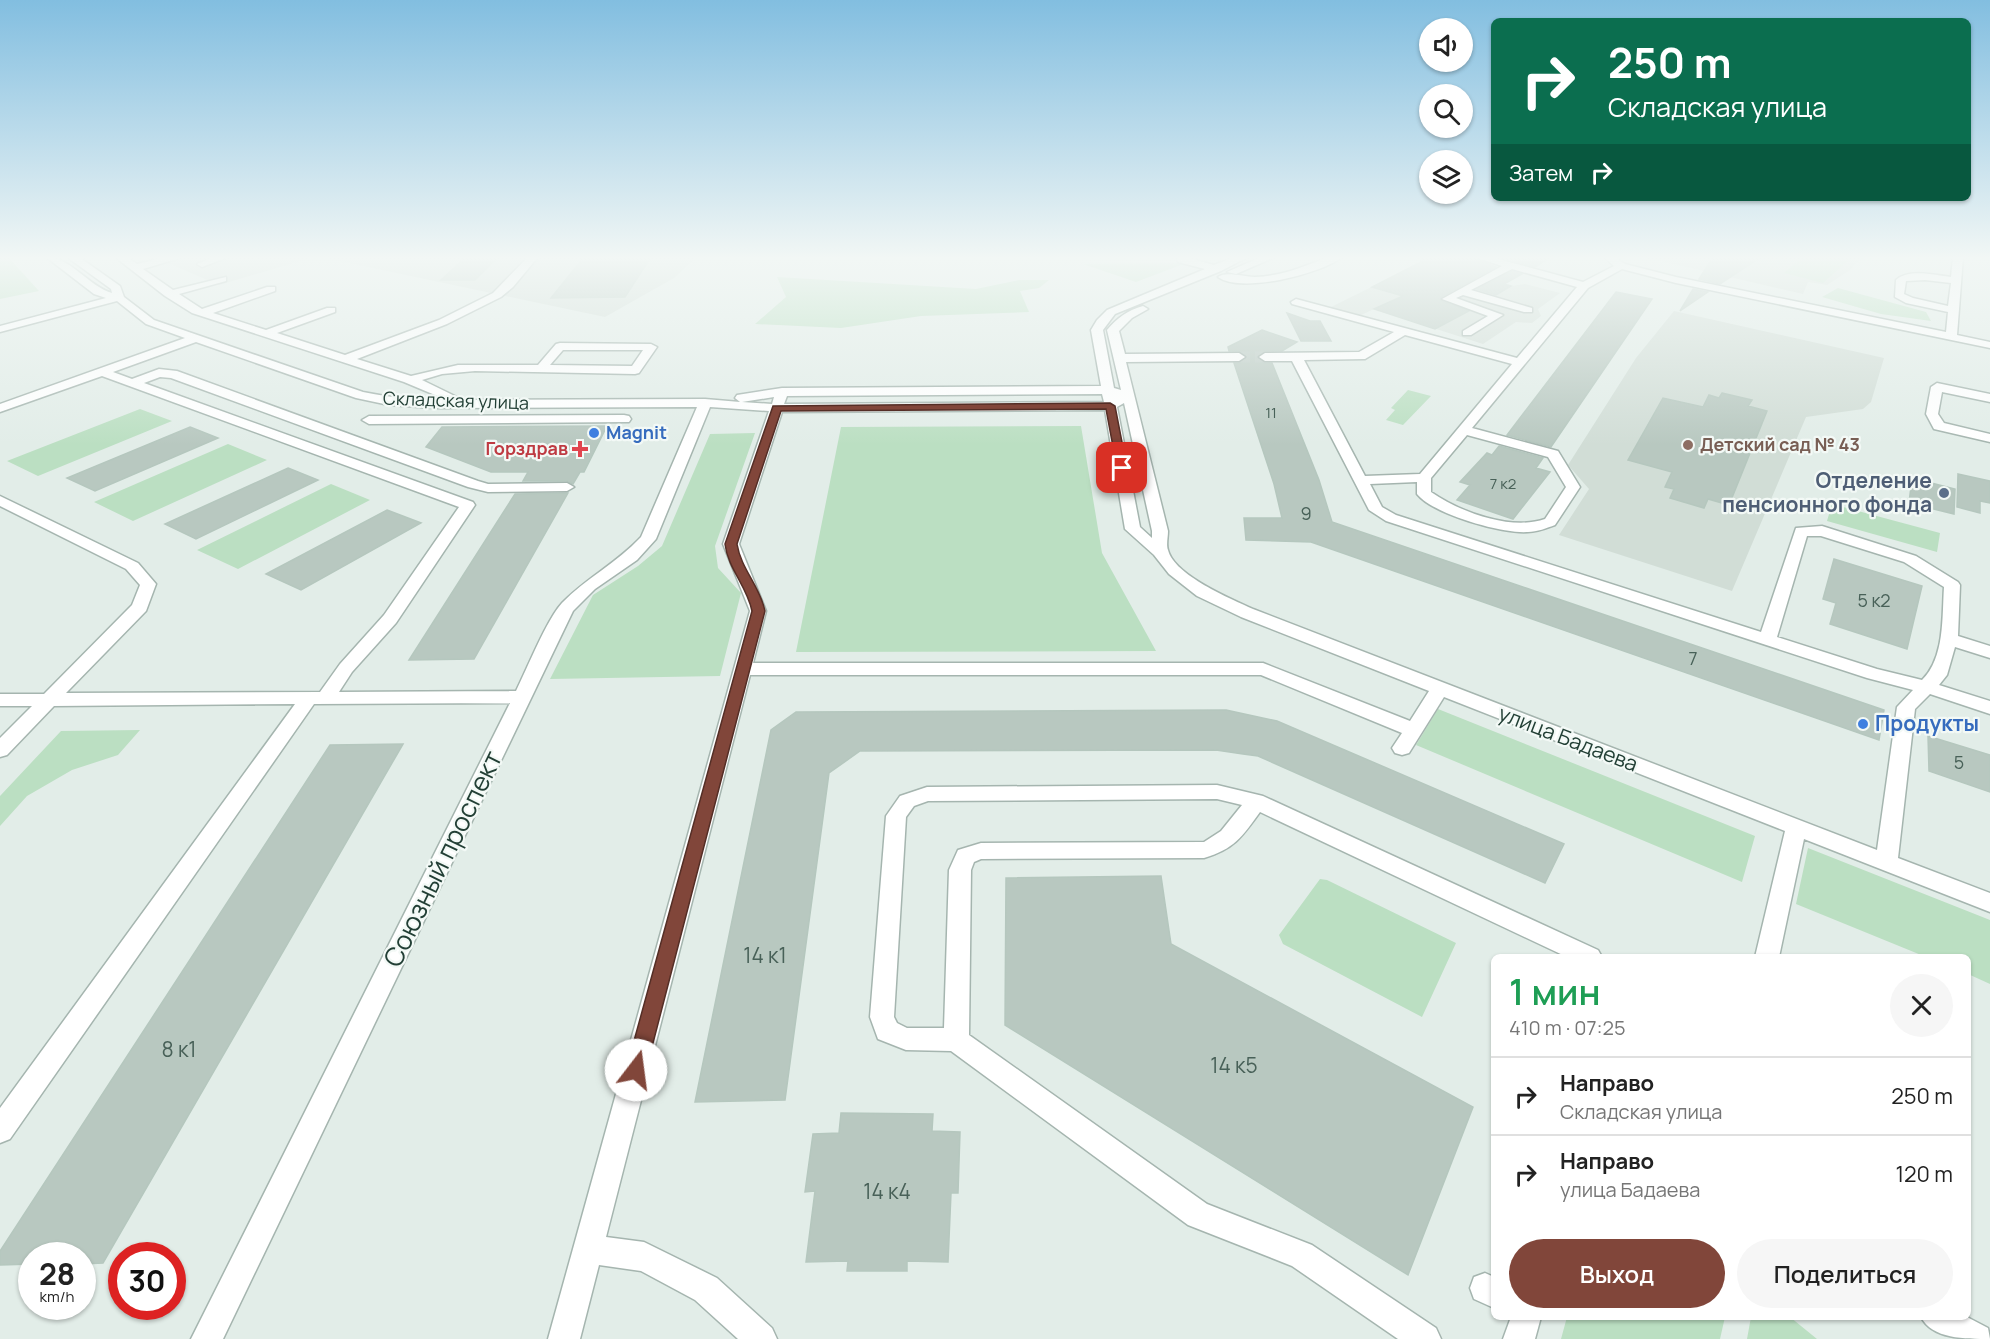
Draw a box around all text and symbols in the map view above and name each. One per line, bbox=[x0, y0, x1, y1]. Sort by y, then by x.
map controls bbox=[1419, 18, 1473, 204]
button: sound bbox=[1419, 18, 1473, 72]
text: 250 m bbox=[1608, 33, 1731, 91]
icon: right bbox=[1509, 42, 1587, 120]
button: search bbox=[1419, 84, 1473, 138]
text: Складская улица bbox=[1608, 88, 1827, 125]
button: layers bbox=[1419, 150, 1473, 204]
icon: right bbox=[1585, 156, 1618, 189]
text: Затем bbox=[1509, 158, 1573, 188]
street label: Складская улица bbox=[383, 385, 529, 415]
house number: 11 bbox=[1265, 402, 1277, 423]
place label: Magnit bbox=[606, 420, 667, 444]
marker: Magnit bbox=[587, 426, 601, 440]
place label: Детский сад № 43 bbox=[1700, 432, 1860, 456]
place label: Горздрав bbox=[485, 436, 568, 460]
marker: Детский сад № 43 bbox=[1681, 438, 1695, 452]
marker: Горздрав bbox=[573, 442, 587, 456]
pin bbox=[1096, 442, 1147, 493]
icon: arrive bbox=[1105, 451, 1138, 484]
place label: Отделение пенсионного фонда bbox=[1722, 466, 1932, 518]
house number: 7 к2 bbox=[1490, 473, 1516, 494]
marker: Отделение пенсионного фонда bbox=[1937, 486, 1951, 500]
house number: 9 bbox=[1300, 501, 1312, 525]
house number: 5 к2 bbox=[1857, 588, 1891, 612]
house number: 7 bbox=[1688, 646, 1698, 670]
street label: улица Бадаева bbox=[1495, 699, 1642, 778]
place label: Продукты bbox=[1875, 709, 1979, 737]
marker: Продукты bbox=[1856, 717, 1870, 731]
street label: Союзный проспект bbox=[374, 745, 510, 973]
house number: 5 bbox=[1954, 750, 1964, 774]
house number: 14 к1 bbox=[743, 941, 787, 969]
text: 1 мин bbox=[1509, 967, 1601, 1016]
button: close bbox=[1890, 974, 1953, 1037]
text: 410 m · 07:25 bbox=[1509, 1014, 1625, 1041]
house number: 8 к1 bbox=[162, 1035, 197, 1063]
position arrow bbox=[604, 1038, 668, 1102]
house number: 14 к5 bbox=[1210, 1051, 1258, 1079]
text: Направо bbox=[1560, 1068, 1654, 1098]
icon: right bbox=[1509, 1080, 1542, 1113]
text: 250 m bbox=[1891, 1081, 1953, 1111]
text: Складская улица bbox=[1560, 1098, 1722, 1125]
text: Направо bbox=[1560, 1146, 1654, 1176]
icon: right bbox=[1509, 1158, 1542, 1191]
text: 120 m bbox=[1895, 1159, 1953, 1189]
text: улица Бадаева bbox=[1560, 1176, 1700, 1203]
house number: 14 к4 bbox=[863, 1177, 911, 1205]
button: Выход bbox=[1509, 1239, 1725, 1308]
button: Поделиться bbox=[1737, 1239, 1953, 1308]
speed limit sign: 30 bbox=[108, 1242, 186, 1320]
text: 28 bbox=[39, 1253, 75, 1294]
text: km/h bbox=[40, 1286, 74, 1307]

